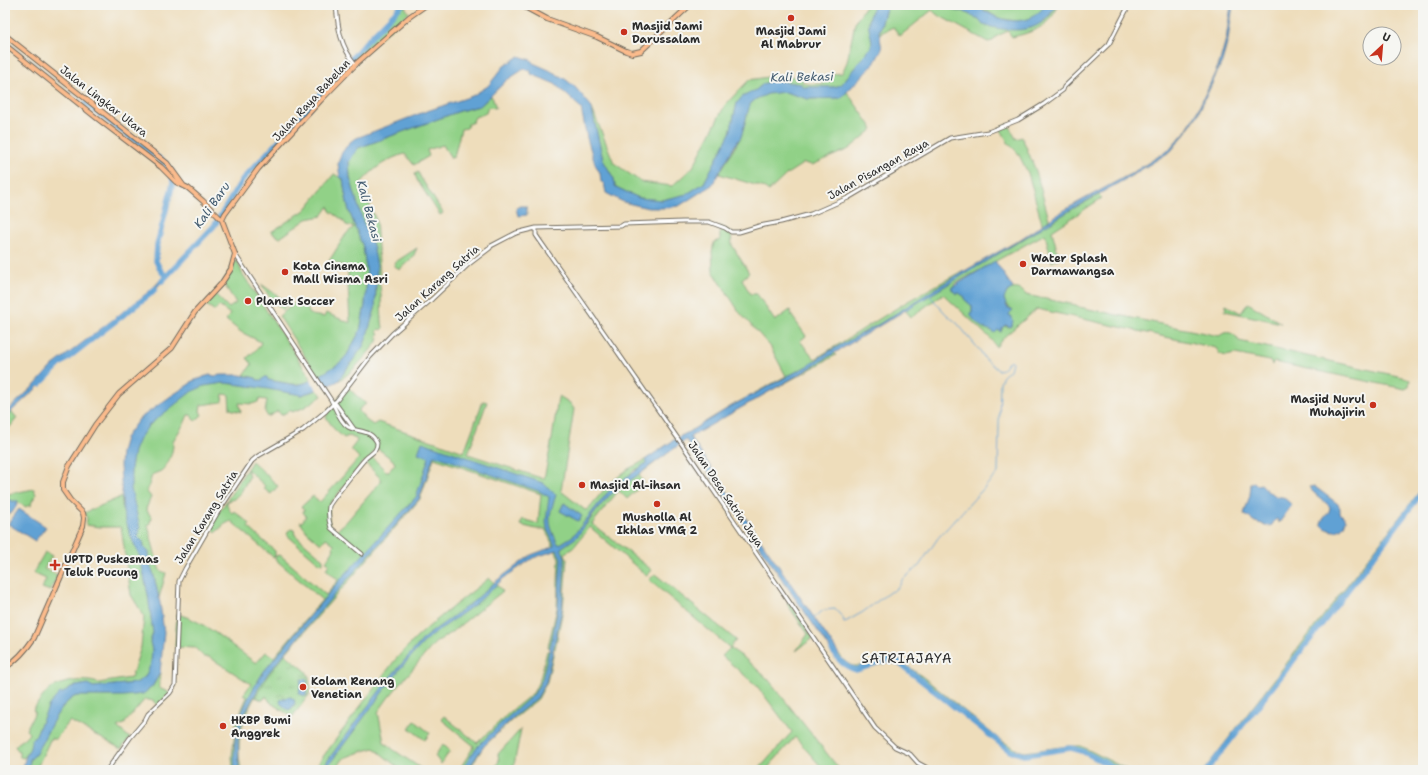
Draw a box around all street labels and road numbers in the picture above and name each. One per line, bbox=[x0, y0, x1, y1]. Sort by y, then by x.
street label: Jalan Raya Babelan bbox=[269, 56, 354, 145]
street label: Jalan Lingkar Utara bbox=[57, 62, 151, 140]
street label: Jalan Pisangan Raya bbox=[825, 135, 931, 203]
street label: Jalan Karang Satria bbox=[392, 242, 483, 325]
street label: Jalan Desa Satria Jaya bbox=[684, 438, 767, 550]
street label: Jalan Karang Satria bbox=[171, 467, 241, 567]

